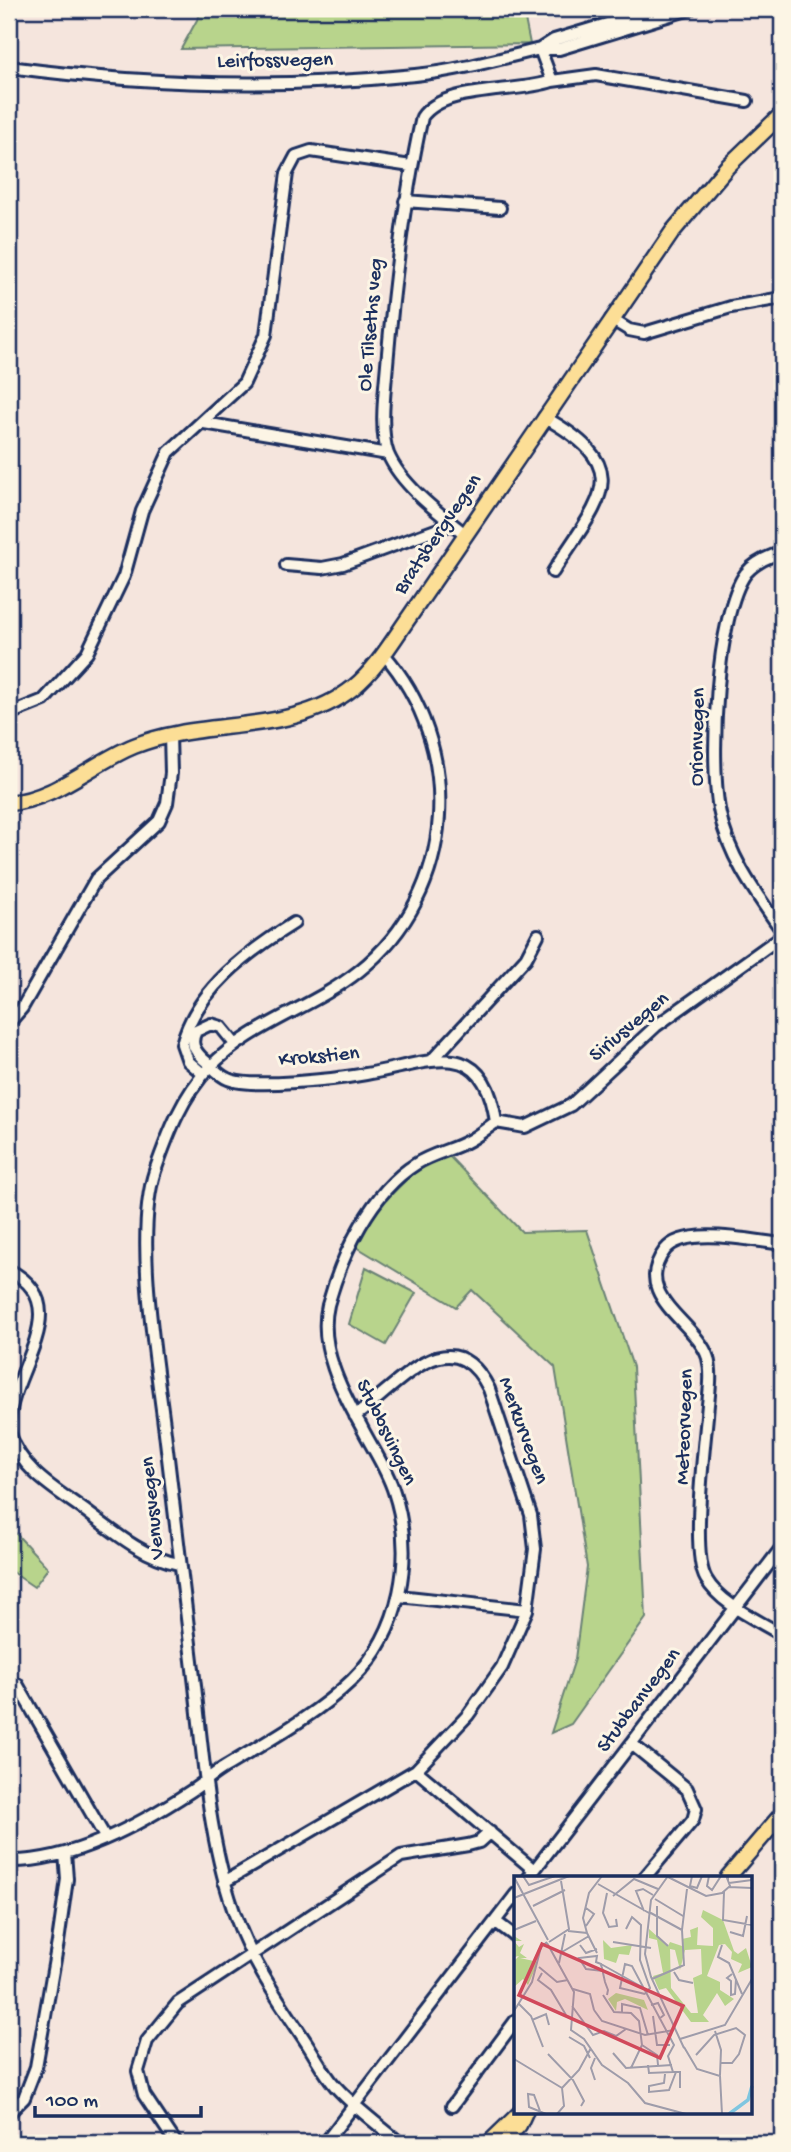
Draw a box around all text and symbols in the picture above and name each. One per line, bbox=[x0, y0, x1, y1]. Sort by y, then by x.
street label: Leirfossvegen bbox=[217, 48, 333, 76]
street label: Ole Tilseths veg bbox=[354, 257, 390, 393]
street label: Bratsbergvegen bbox=[389, 470, 489, 601]
street label: Orionvegen bbox=[686, 688, 712, 786]
street label: Siriusvegen bbox=[585, 987, 675, 1069]
street label: Krokstien bbox=[278, 1042, 360, 1074]
street label: Meteorvegen bbox=[671, 1369, 701, 1485]
street label: Merkurvegen bbox=[491, 1374, 553, 1488]
street label: Stubbsvingen bbox=[349, 1376, 421, 1490]
street label: Venusvegen bbox=[136, 1455, 172, 1561]
street label: Stubbanvegen bbox=[592, 1644, 688, 1758]
inset map bbox=[514, 1876, 752, 2114]
scale bar bbox=[35, 2075, 201, 2119]
text: 100 m bbox=[45, 2090, 98, 2115]

